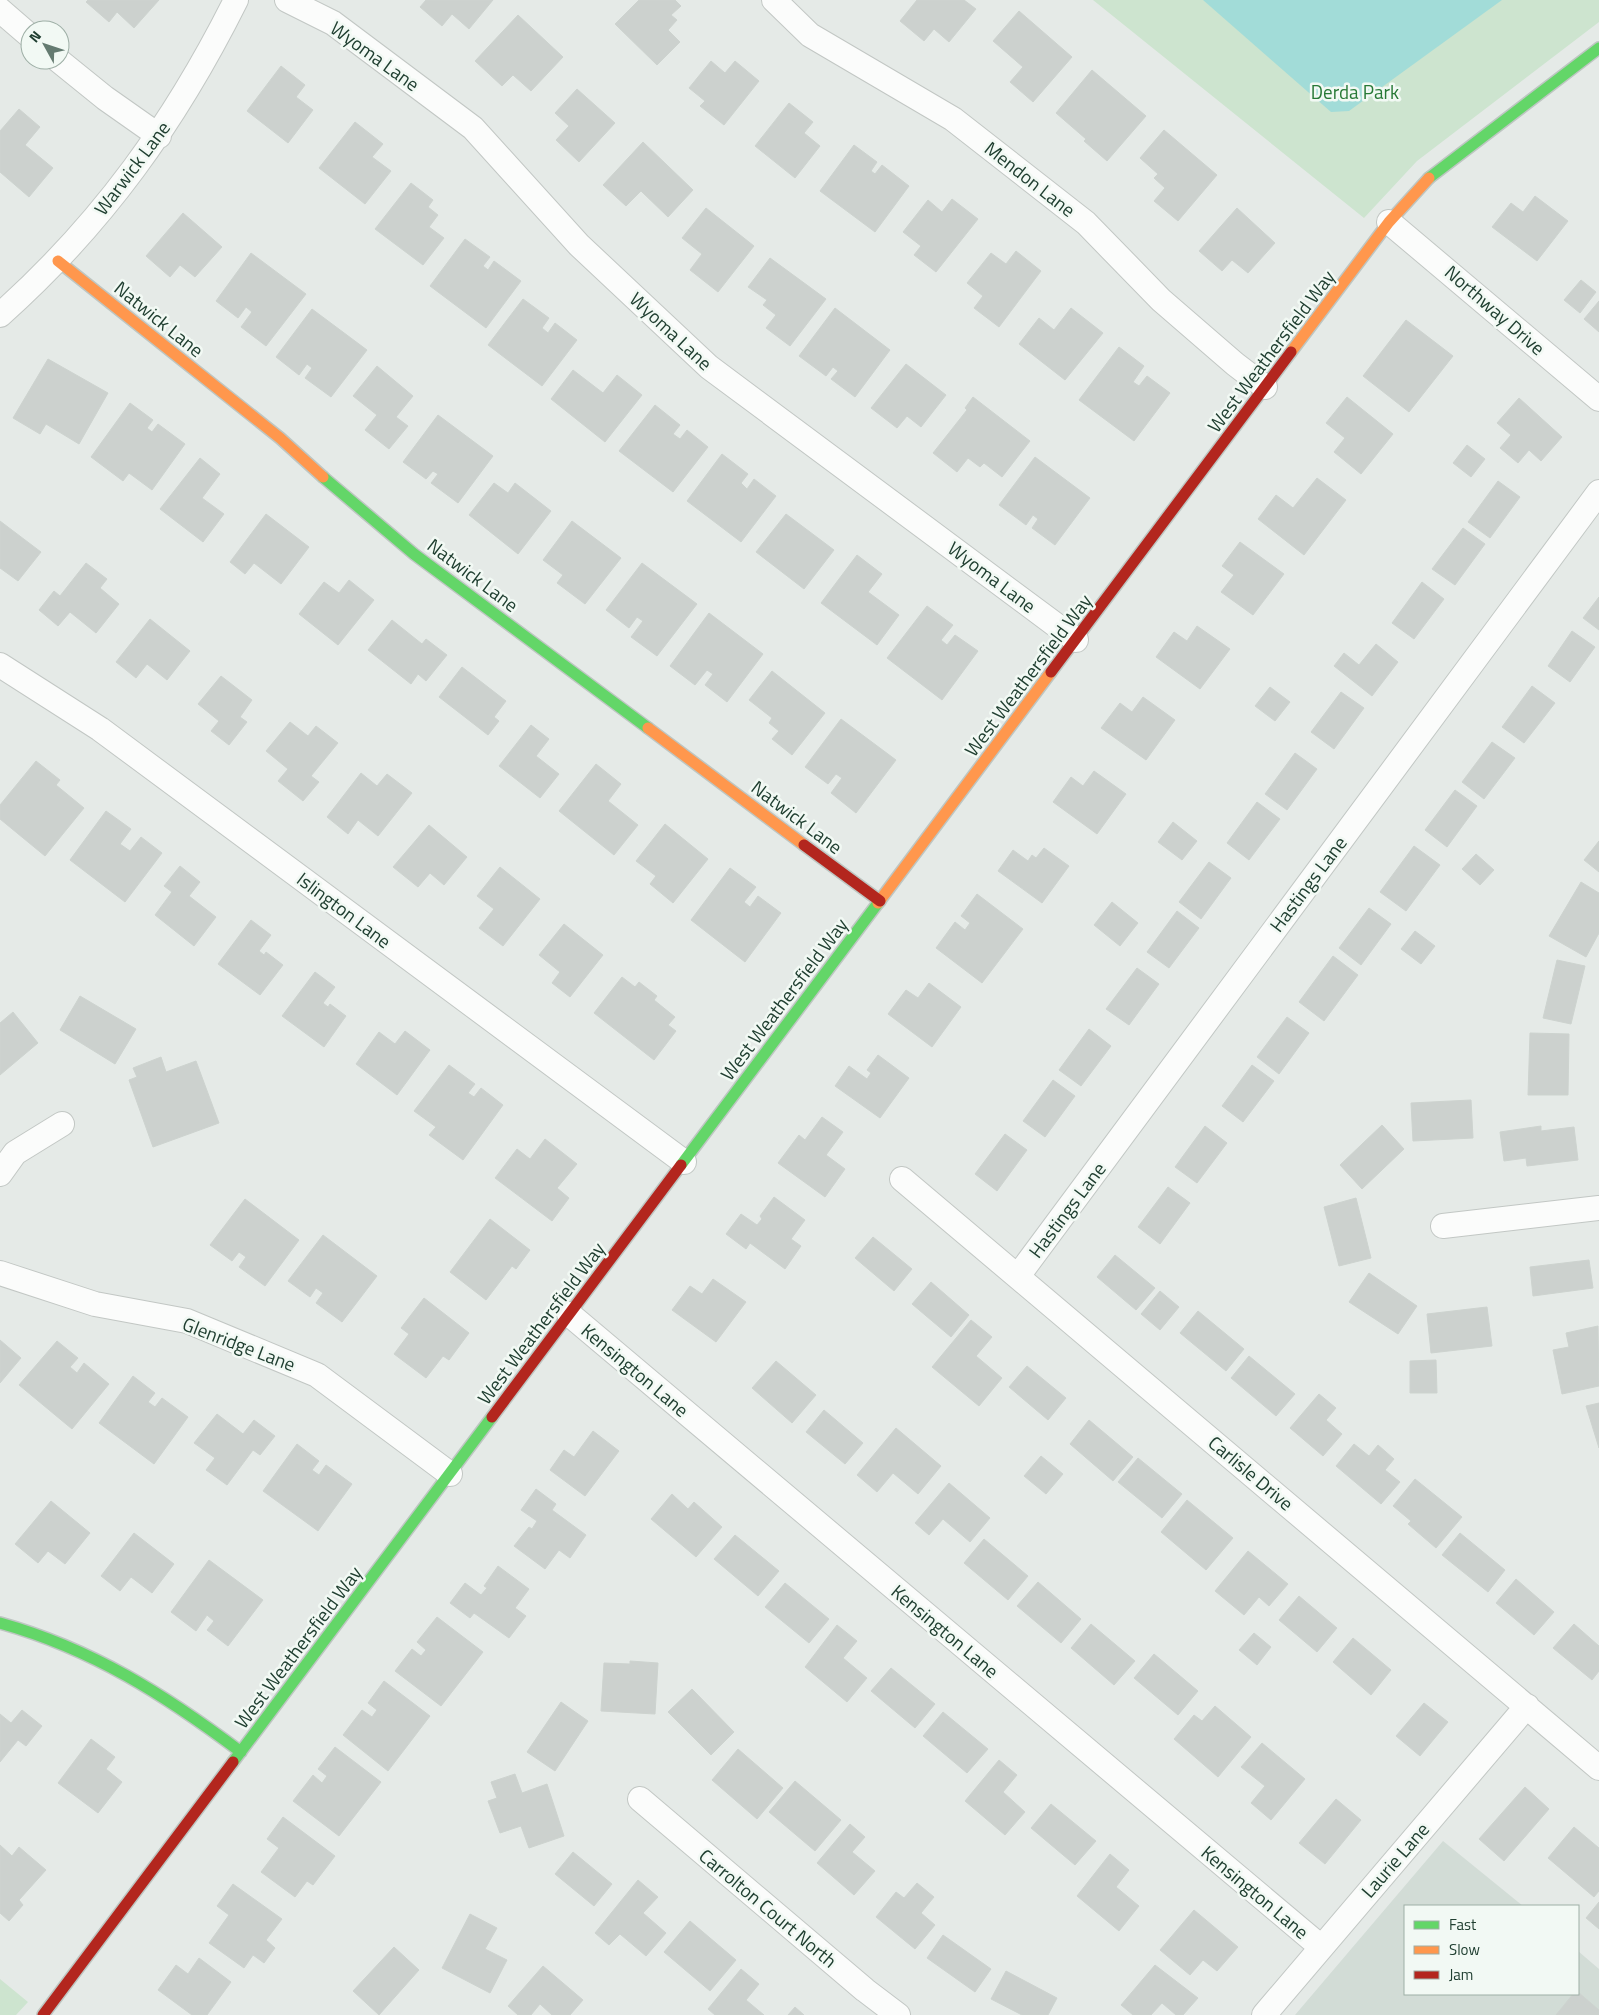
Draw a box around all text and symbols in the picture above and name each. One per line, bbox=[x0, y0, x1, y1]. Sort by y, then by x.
street label: Wyoma Lane bbox=[325, 13, 426, 98]
north arrow bbox=[20, 20, 70, 70]
text: N bbox=[23, 26, 46, 47]
park label: Derda Park bbox=[1311, 77, 1399, 106]
street label: Warwick Lane bbox=[87, 115, 177, 221]
street label: Mendon Lane bbox=[979, 134, 1082, 223]
street label: Northway Drive bbox=[1439, 258, 1552, 362]
street label: West Weathersfield Way bbox=[1200, 263, 1341, 438]
street label: Natwick Lane bbox=[108, 273, 210, 364]
street label: Wyoma Lane bbox=[623, 285, 719, 377]
street label: Natwick Lane bbox=[422, 531, 525, 619]
street label: Wyoma Lane bbox=[942, 534, 1043, 619]
street label: West Weathersfield Way bbox=[957, 587, 1098, 762]
street label: Natwick Lane bbox=[746, 773, 849, 861]
street label: Hastings Lane bbox=[1262, 830, 1353, 938]
street label: Islington Lane bbox=[291, 864, 398, 955]
street label: West Weathersfield Way bbox=[713, 911, 854, 1086]
street label: Hastings Lane bbox=[1021, 1156, 1112, 1264]
street label: West Weathersfield Way bbox=[470, 1235, 611, 1410]
street label: Glenridge Lane bbox=[179, 1309, 300, 1378]
street label: Kensington Lane bbox=[575, 1316, 696, 1423]
street label: Carlisle Drive bbox=[1202, 1428, 1300, 1517]
street label: West Weathersfield Way bbox=[227, 1559, 368, 1734]
street label: Kensington Lane bbox=[885, 1577, 1006, 1684]
street label: Laurie Lane bbox=[1354, 1816, 1436, 1904]
street label: Kensington Lane bbox=[1195, 1838, 1316, 1945]
street label: Carrolton Court North bbox=[693, 1841, 844, 1974]
legend bbox=[1404, 1905, 1579, 1995]
text: Fast bbox=[1449, 1913, 1477, 1936]
text: Slow bbox=[1449, 1938, 1480, 1961]
text: Jam bbox=[1449, 1963, 1473, 1986]

